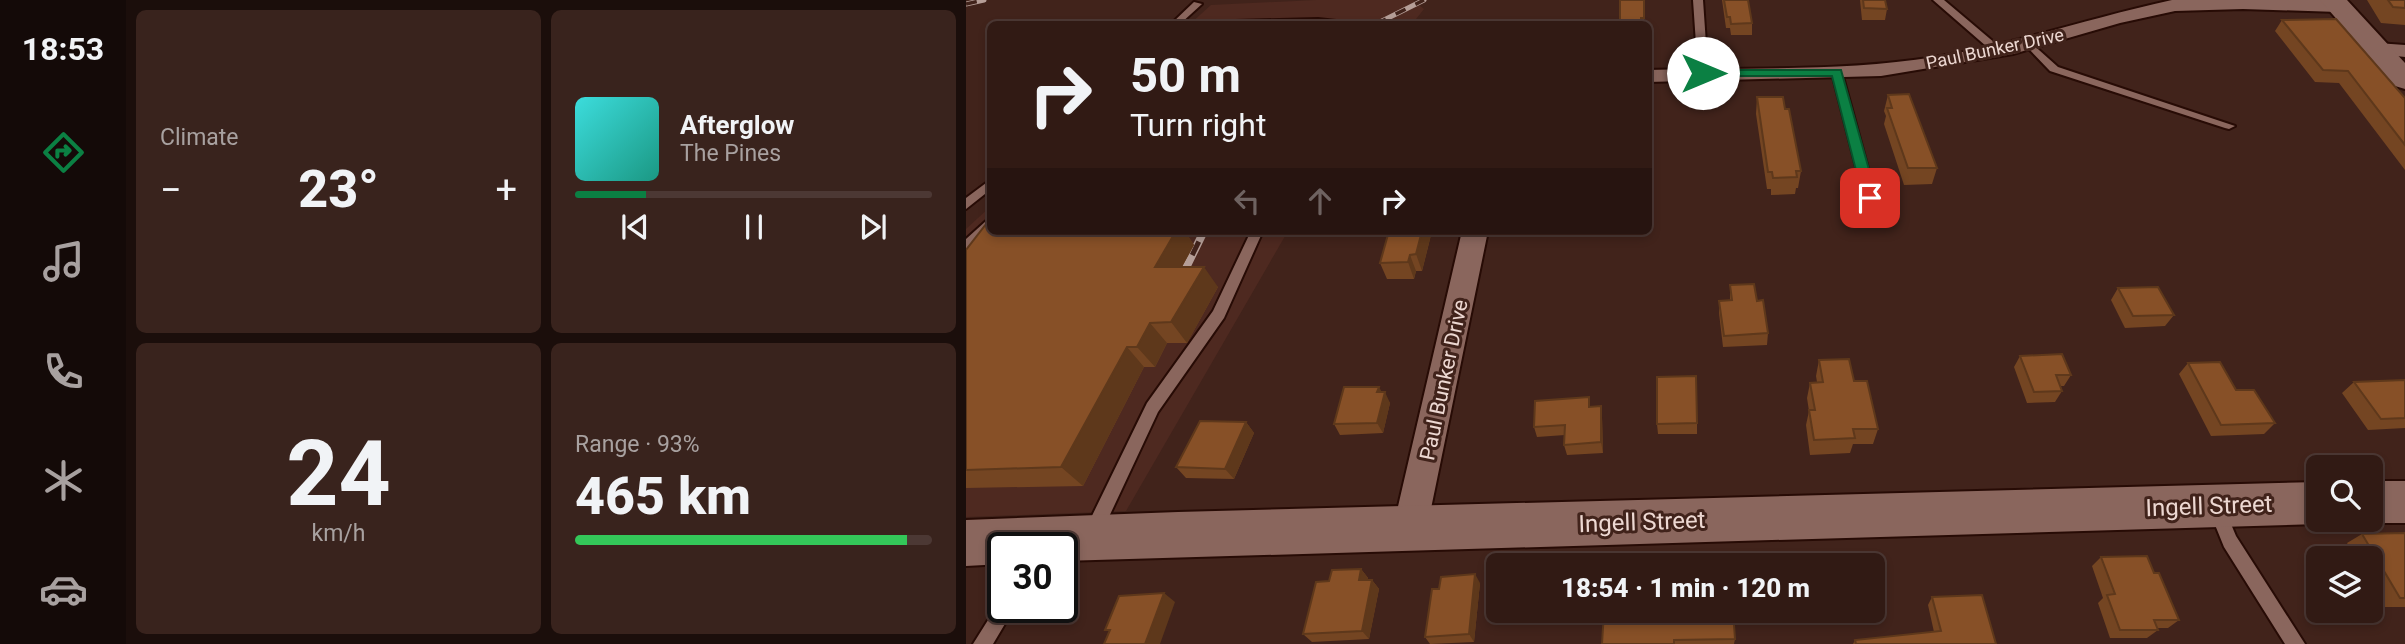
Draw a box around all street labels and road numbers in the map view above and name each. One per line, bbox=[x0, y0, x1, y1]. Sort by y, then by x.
street label: Paul Bunker Drive bbox=[1924, 24, 2066, 73]
street label: Paul Bunker Drive bbox=[1415, 297, 1473, 463]
street label: Ingell Street bbox=[2145, 490, 2273, 522]
street label: Ingell Street bbox=[1578, 506, 1706, 538]

